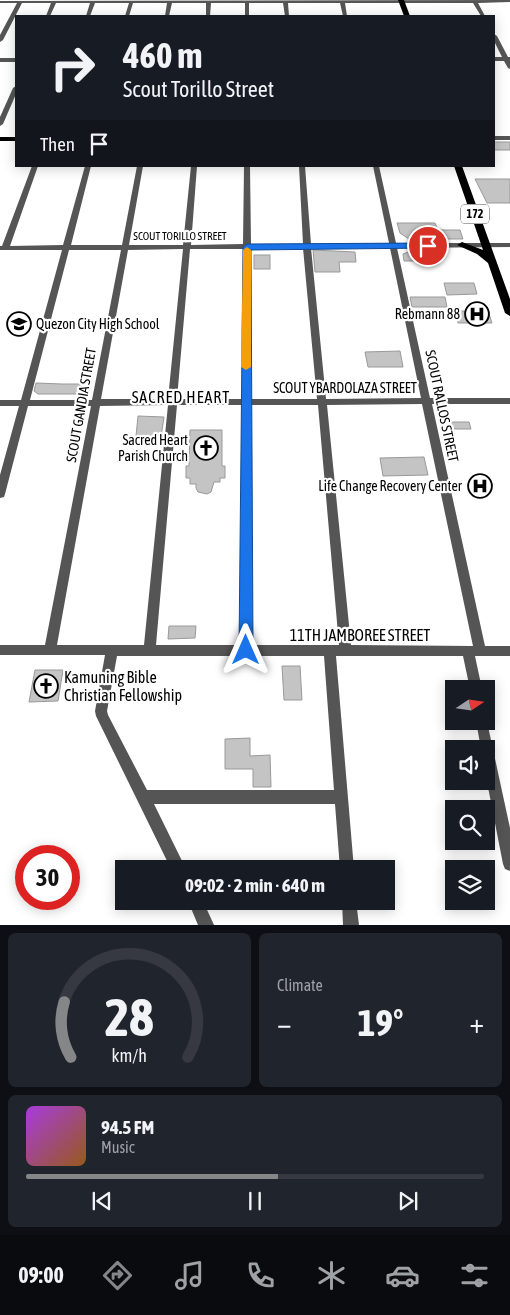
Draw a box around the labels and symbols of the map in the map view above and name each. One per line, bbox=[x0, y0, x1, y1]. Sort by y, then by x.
road number: 172 bbox=[461, 204, 489, 223]
pin bbox=[407, 225, 449, 267]
street label: SCOUT TORILLO STREET bbox=[133, 230, 227, 242]
hospital icon: Rebmann 88 bbox=[464, 301, 490, 327]
place label: Rebmann 88 bbox=[395, 306, 460, 322]
school or university icon: Quezon City High School bbox=[6, 311, 32, 337]
place label: Quezon City High School bbox=[36, 316, 160, 332]
street label: SCOUT GANDIA STREET bbox=[63, 346, 99, 464]
street label: SCOUT RALLOS STREET bbox=[422, 349, 462, 463]
street label: SCOUT YBARDOLAZA STREET bbox=[273, 380, 417, 396]
district label: SACRED HEART bbox=[132, 388, 230, 406]
place label: Sacred Heart Parish Church bbox=[118, 432, 188, 464]
church icon: Sacred Heart Parish Church bbox=[193, 435, 219, 461]
hospital icon: Life Change Recovery Center bbox=[467, 473, 493, 499]
place label: Life Change Recovery Center bbox=[318, 478, 463, 494]
position arrow bbox=[219, 623, 271, 675]
street label: 11TH JAMBOREE STREET bbox=[290, 626, 430, 644]
place label: Kamuning Bible Christian Fellowship bbox=[64, 668, 182, 705]
church icon: Kamuning Bible Christian Fellowship bbox=[33, 673, 59, 699]
north arrow bbox=[445, 680, 495, 730]
speed limit sign: 30 bbox=[15, 845, 80, 910]

